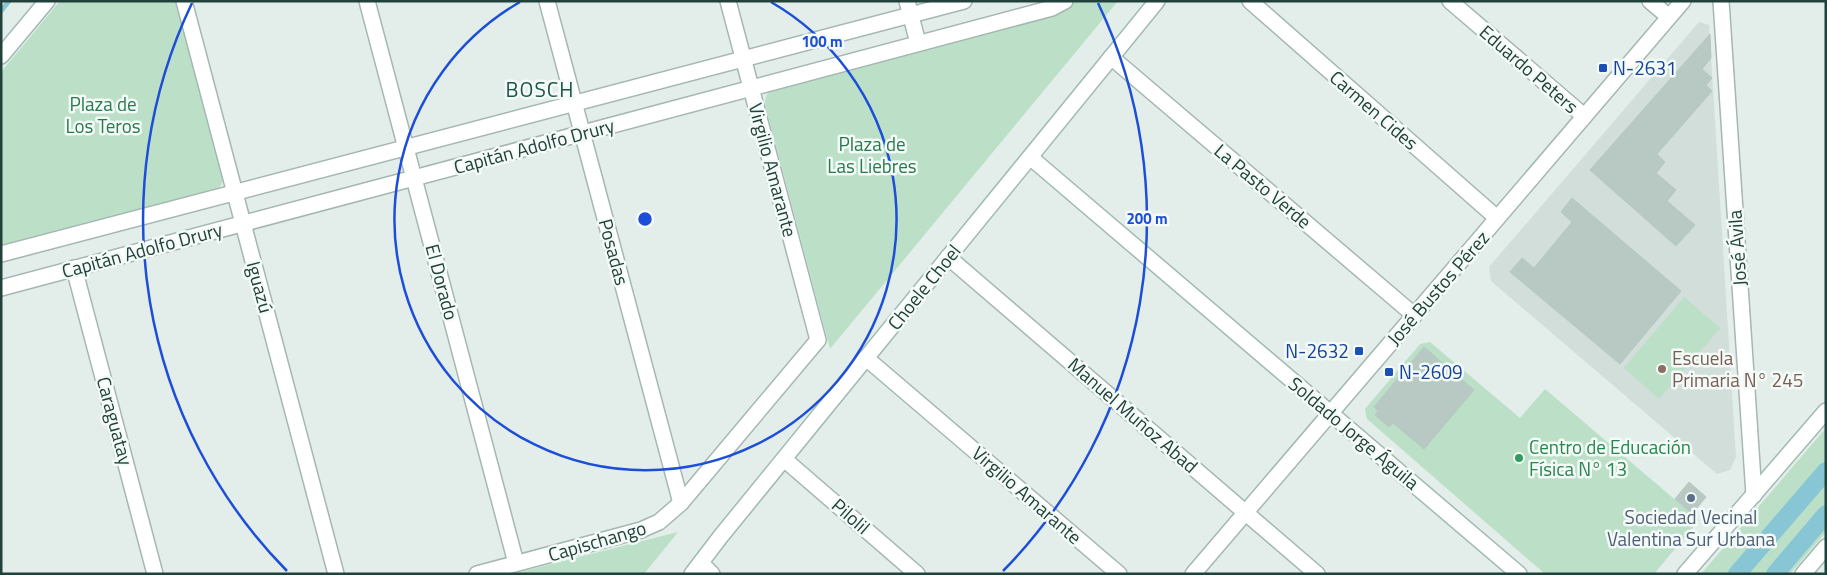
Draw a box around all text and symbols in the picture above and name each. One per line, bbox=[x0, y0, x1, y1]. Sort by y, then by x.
street label: Eduardo Peters bbox=[1473, 17, 1585, 120]
text: 100 m bbox=[801, 30, 843, 53]
place label: N-2631 bbox=[1613, 53, 1677, 82]
marker: N-2631 bbox=[1597, 62, 1609, 74]
street label: Carmen Cides bbox=[1324, 63, 1425, 157]
district label: BOSCH bbox=[506, 73, 574, 105]
park label: Plaza de Los Teros bbox=[65, 89, 141, 140]
street label: Virgilio Amarante bbox=[742, 100, 805, 240]
street label: Capitán Adolfo Drury bbox=[450, 110, 617, 181]
park label: Plaza de Las Liebres bbox=[827, 129, 917, 180]
street label: La Pasto Verde bbox=[1208, 136, 1318, 235]
text: 200 m bbox=[1126, 207, 1168, 230]
street label: José Ávila bbox=[1719, 209, 1754, 287]
centre of rings bbox=[636, 210, 654, 228]
street label: Capitán Adolfo Drury bbox=[58, 214, 225, 285]
street label: Posadas bbox=[592, 215, 637, 289]
street label: José Bustos Pérez bbox=[1380, 224, 1496, 351]
street label: Choele Choel bbox=[880, 238, 967, 336]
street label: El Dorado bbox=[418, 241, 467, 323]
street label: Iguazú bbox=[240, 258, 281, 316]
place label: N-2632 bbox=[1285, 336, 1349, 365]
place label: Escuela Primaria N° 245 bbox=[1672, 343, 1803, 394]
marker: N-2632 bbox=[1353, 345, 1365, 357]
street label: Manuel Muñoz Abad bbox=[1062, 350, 1205, 479]
place label: N-2609 bbox=[1399, 357, 1463, 386]
marker: Escuela Primaria N° 245 bbox=[1656, 363, 1668, 375]
marker: N-2609 bbox=[1383, 366, 1395, 378]
street label: Soldado Jorge Águila bbox=[1283, 369, 1426, 496]
street label: Caraguatay bbox=[90, 373, 141, 468]
place label: Centro de Educación Física N° 13 bbox=[1529, 432, 1691, 483]
street label: Virgilio Amarante bbox=[966, 439, 1089, 551]
marker: Centro de Educación Física N° 13 bbox=[1513, 452, 1525, 464]
street label: Pilolil bbox=[826, 491, 877, 541]
marker: Sociedad Vecinal Valentina Sur Urbana bbox=[1685, 492, 1697, 504]
place label: Sociedad Vecinal Valentina Sur Urbana bbox=[1607, 502, 1776, 553]
street label: Capischango bbox=[544, 513, 649, 568]

